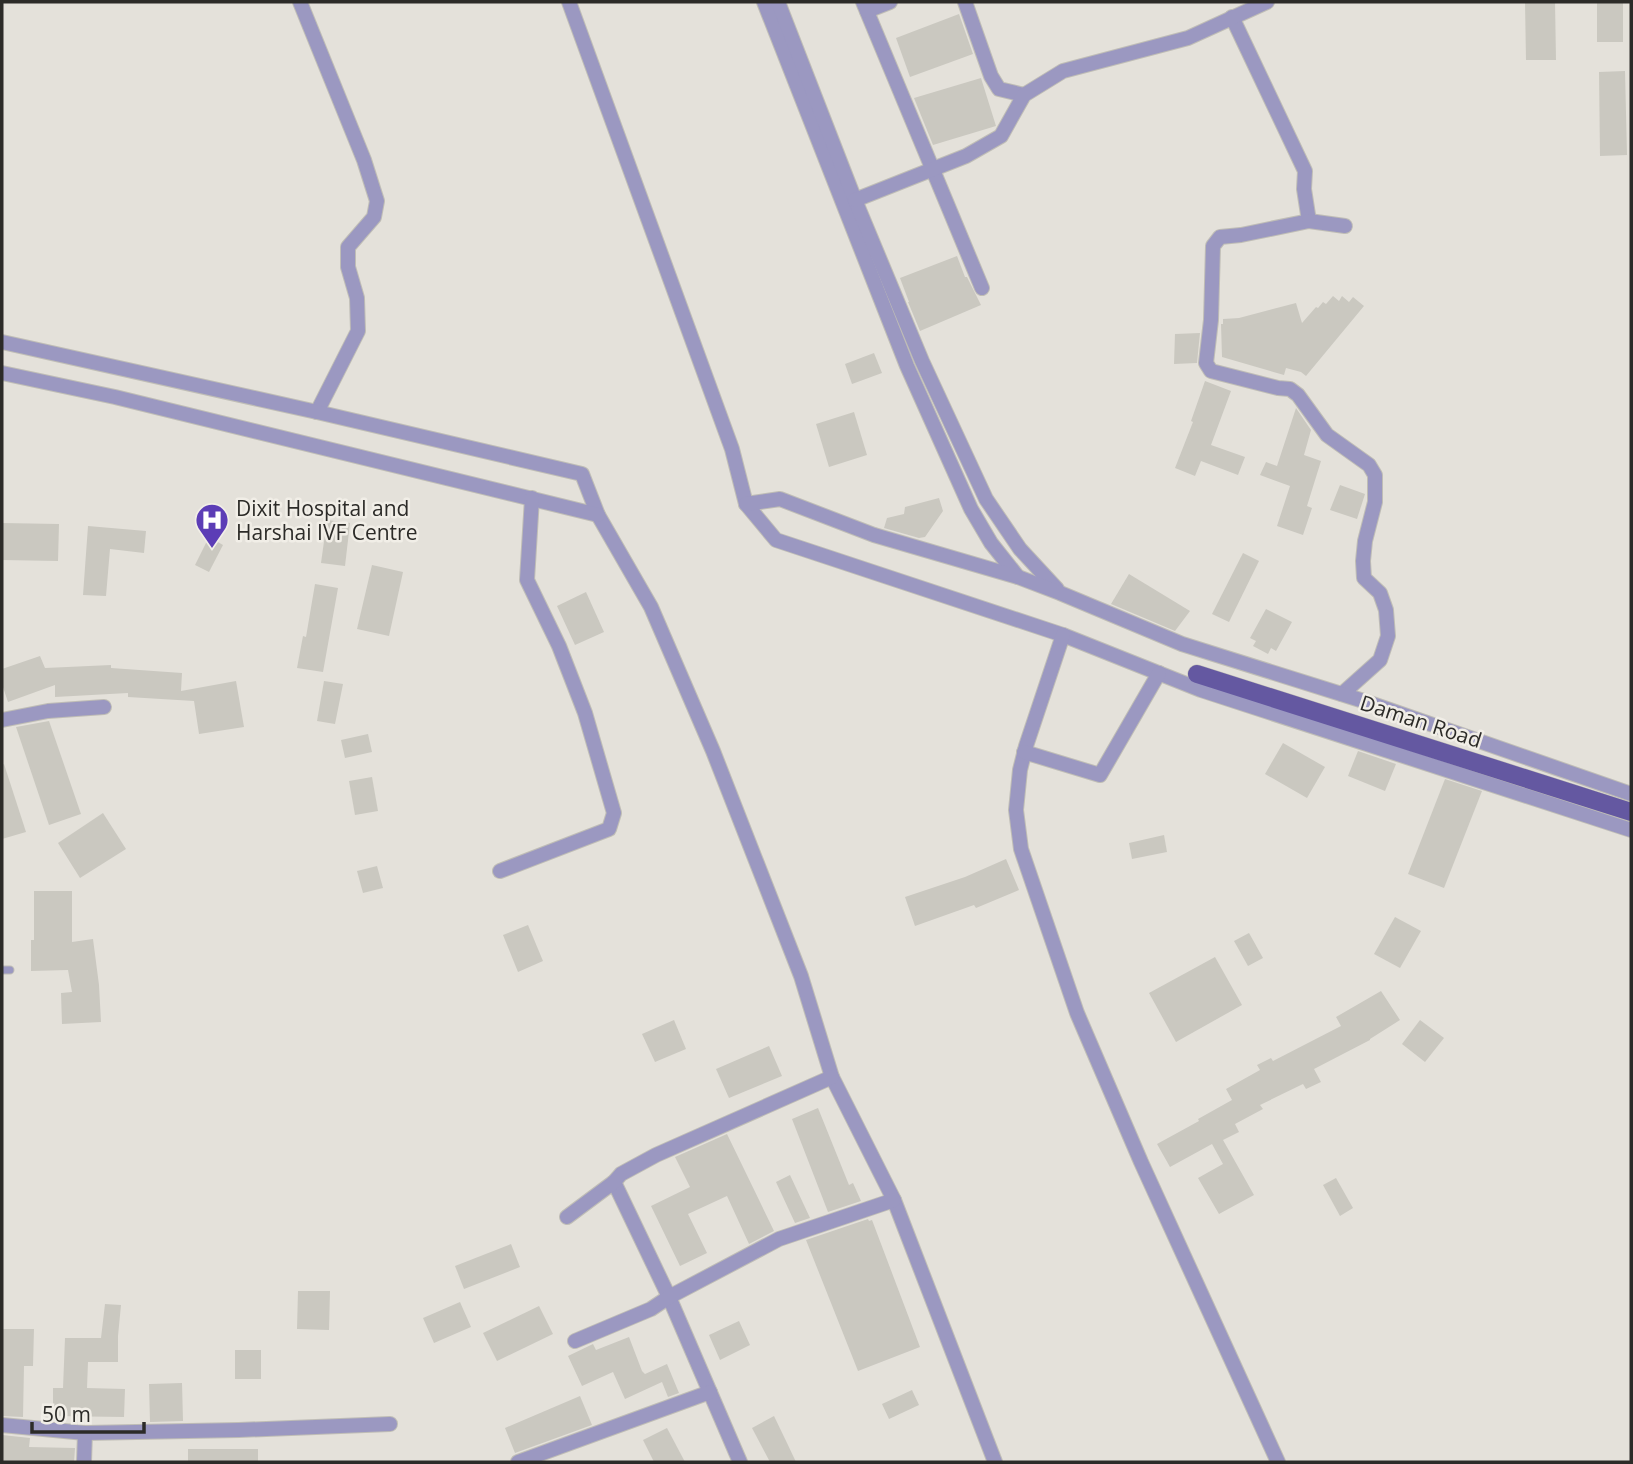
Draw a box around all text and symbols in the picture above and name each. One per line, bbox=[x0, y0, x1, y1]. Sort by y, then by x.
place label: Dixit Hospital and Harshai IVF Centre bbox=[236, 494, 417, 546]
hospital icon: Dixit Hospital and Harshai IVF Centre bbox=[193, 501, 231, 550]
street label: Daman Road bbox=[1357, 688, 1485, 754]
scale bar bbox=[32, 1390, 144, 1434]
text: 50 m bbox=[42, 1400, 91, 1428]

